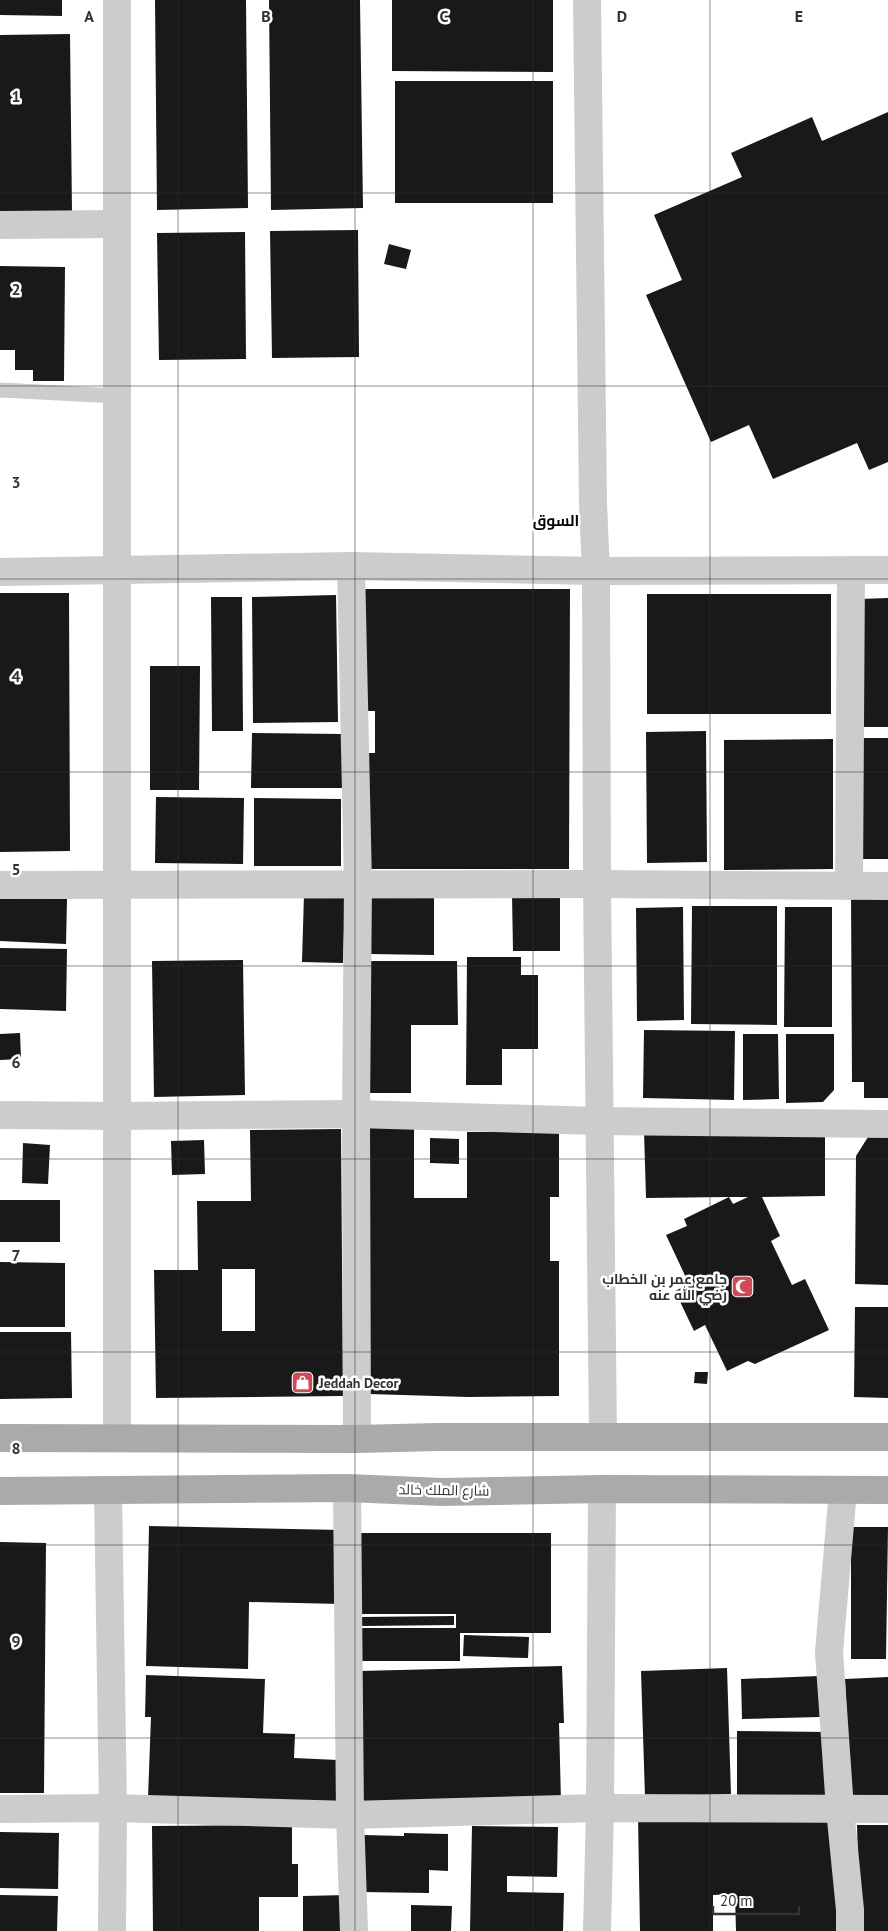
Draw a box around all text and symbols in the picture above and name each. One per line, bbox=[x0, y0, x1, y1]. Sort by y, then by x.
text: A bbox=[84, 6, 94, 26]
text: B bbox=[261, 6, 271, 26]
text: C bbox=[440, 6, 449, 26]
text: D bbox=[617, 6, 627, 26]
text: E bbox=[795, 6, 803, 26]
text: 1 bbox=[11, 86, 21, 106]
text: 2 bbox=[11, 279, 21, 299]
text: 3 bbox=[11, 472, 21, 492]
district label: السوق bbox=[533, 511, 579, 530]
text: 4 bbox=[11, 666, 21, 686]
text: 5 bbox=[11, 859, 21, 879]
text: 6 bbox=[11, 1052, 21, 1072]
text: 7 bbox=[11, 1245, 21, 1265]
place label: جامع عمر بن الخطاب رضي الله عنه bbox=[602, 1270, 727, 1306]
mosque icon: جامع عمر بن الخطاب رضي الله عنه bbox=[731, 1275, 755, 1299]
shop icon: Jeddah Decor bbox=[291, 1371, 315, 1395]
place label: Jeddah Decor bbox=[318, 1374, 398, 1392]
text: 8 bbox=[11, 1438, 21, 1458]
street label: شارع الملك خالد bbox=[399, 1480, 489, 1500]
text: 9 bbox=[11, 1631, 21, 1651]
scale bar bbox=[713, 1884, 799, 1916]
text: 20 m bbox=[720, 1891, 753, 1910]

